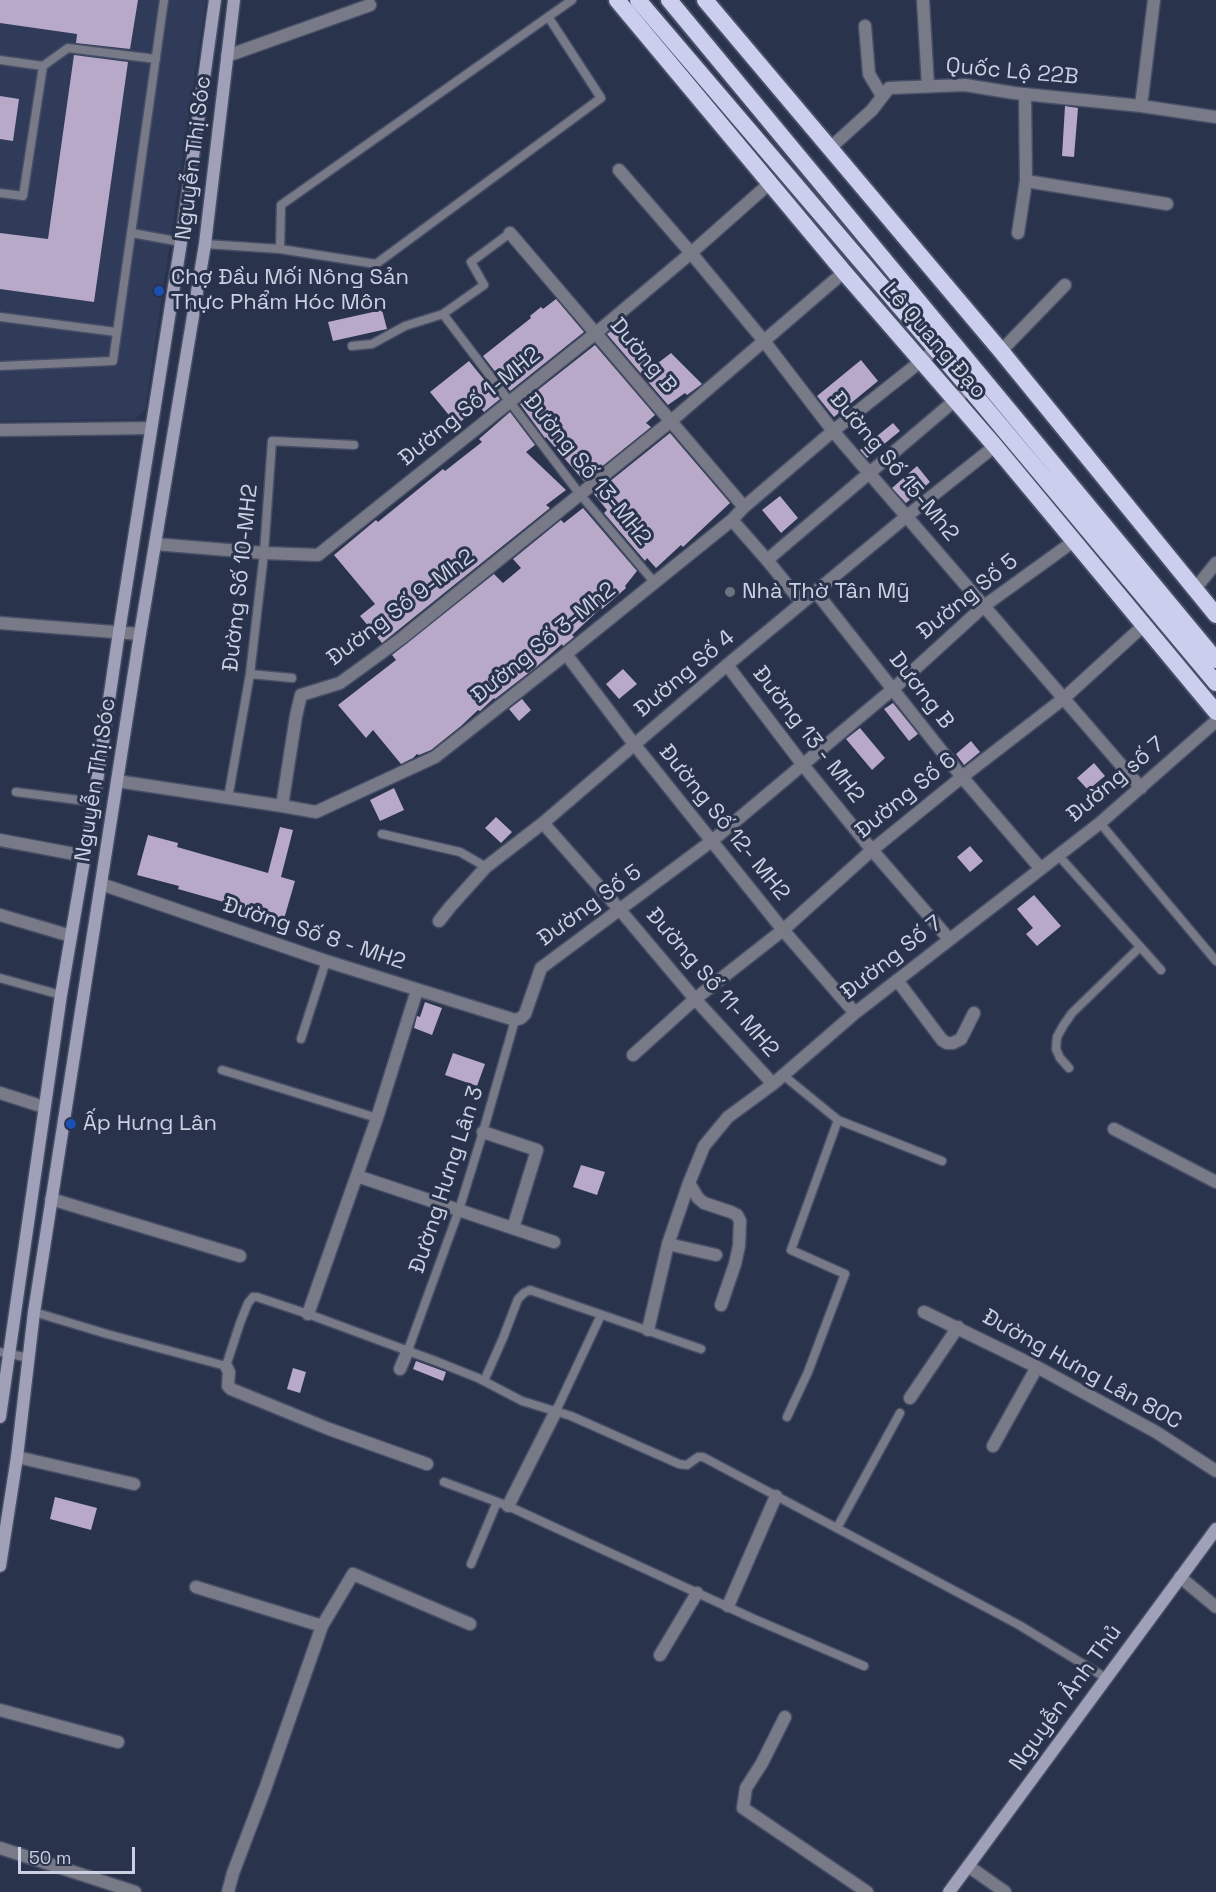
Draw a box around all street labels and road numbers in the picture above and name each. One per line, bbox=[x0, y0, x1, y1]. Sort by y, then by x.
street label: Quốc Lộ 22B bbox=[945, 53, 1079, 91]
street label: Nguyễn Thị Sóc bbox=[171, 74, 217, 242]
street label: Lê Quang Đạo bbox=[876, 278, 992, 404]
street label: Dường B bbox=[604, 313, 682, 399]
street label: Đường Số 1-MH2 bbox=[394, 342, 546, 472]
street label: Đường Số 15-Mh2 bbox=[824, 387, 964, 547]
street label: Đường Số 13-MH2 bbox=[518, 389, 656, 551]
street label: Đường Số 10-MH2 bbox=[218, 483, 264, 673]
street label: Đường Số 9-Mh2 bbox=[322, 544, 480, 672]
street label: Đường Số 5 bbox=[912, 548, 1024, 646]
street label: Đường Số 3-Mh2 bbox=[467, 577, 621, 709]
street label: Đường Số 4 bbox=[630, 625, 740, 723]
street label: Dương B bbox=[883, 647, 959, 735]
street label: Đường 13 - MH2 bbox=[746, 661, 870, 809]
street label: Nguyễn Thị Sóc bbox=[70, 696, 122, 864]
street label: Đường số 7 bbox=[1062, 732, 1170, 828]
street label: Đường Số 12- MH2 bbox=[653, 740, 795, 906]
street label: Đường Số 6 bbox=[850, 747, 962, 845]
street label: Đường Số 5 bbox=[533, 860, 647, 952]
street label: Đường Số 8 - MH2 bbox=[219, 892, 409, 976]
street label: Đường Số 11- MH2 bbox=[640, 903, 784, 1063]
street label: Đường Số 7 bbox=[836, 910, 948, 1006]
street label: Đường Hưng Lân 3 bbox=[404, 1083, 490, 1277]
street label: Đường Hưng Lân 80C bbox=[978, 1304, 1186, 1436]
street label: Nguyễn Ảnh Thủ bbox=[1004, 1620, 1128, 1776]

